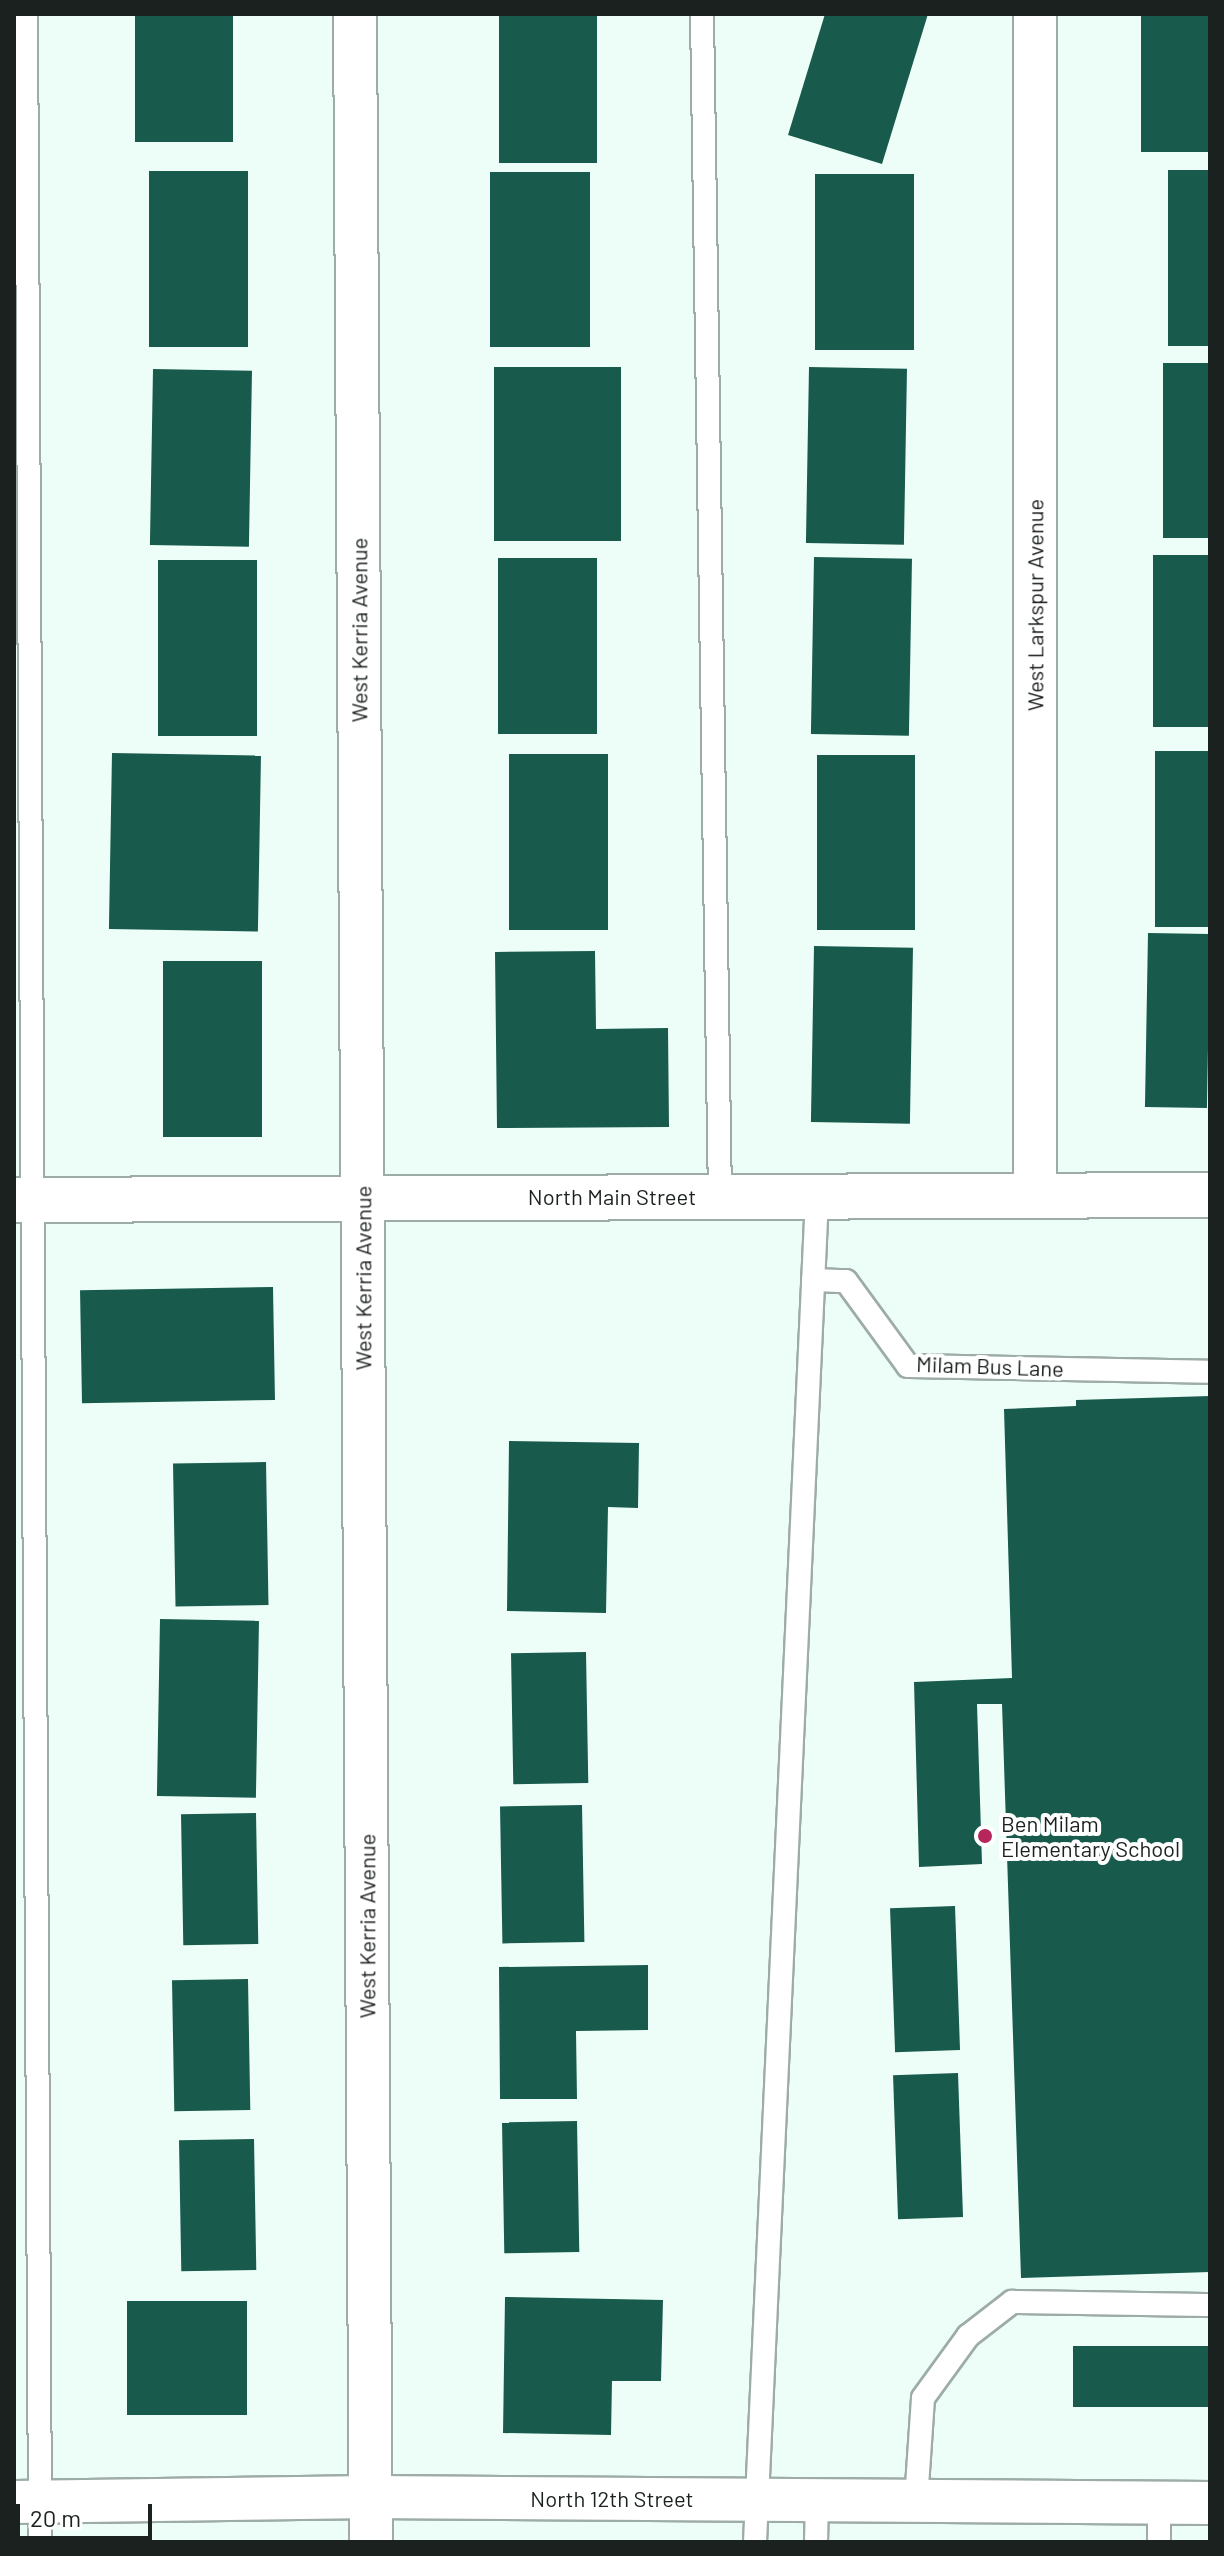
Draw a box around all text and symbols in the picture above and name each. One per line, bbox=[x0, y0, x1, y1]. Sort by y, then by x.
street label: West Larkspur Avenue bbox=[1022, 499, 1048, 711]
street label: West Kerria Avenue bbox=[346, 538, 372, 722]
street label: North Main Street bbox=[528, 1184, 696, 1210]
street label: West Kerria Avenue bbox=[350, 1186, 376, 1370]
street label: Milam Bus Lane bbox=[916, 1350, 1064, 1382]
place label: Ben Milam Elementary School bbox=[1001, 1810, 1180, 1862]
marker: Ben Milam Elementary School bbox=[976, 1827, 994, 1845]
street label: West Kerria Avenue bbox=[354, 1834, 380, 2018]
street label: North 12th Street bbox=[530, 2486, 694, 2512]
scale bar bbox=[20, 2488, 156, 2538]
text: 20 m bbox=[30, 2503, 81, 2532]

